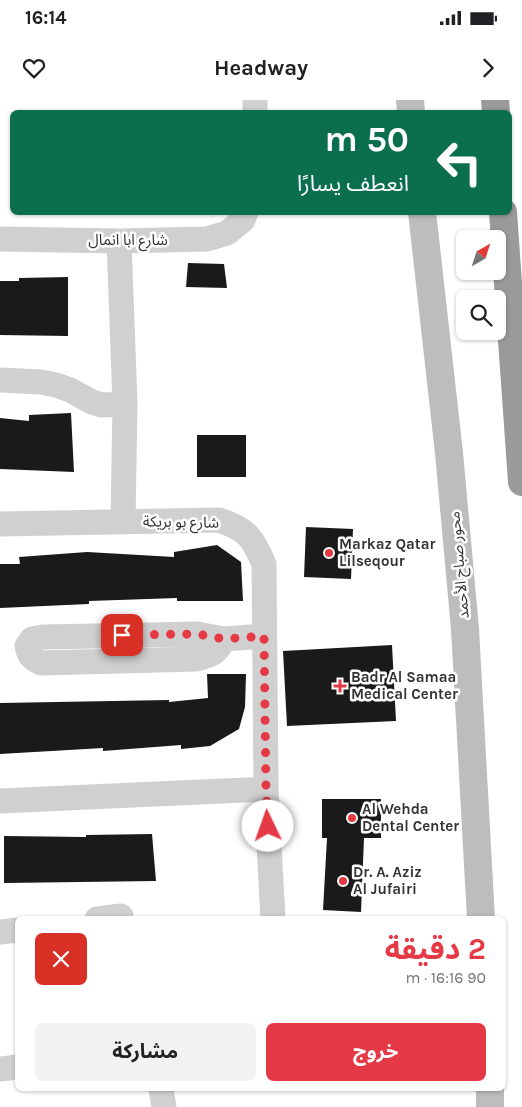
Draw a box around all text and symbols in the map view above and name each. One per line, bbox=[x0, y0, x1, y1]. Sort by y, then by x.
text: 16:14 bbox=[25, 7, 67, 29]
icon: heart bbox=[20, 54, 48, 82]
icon: forward bbox=[474, 54, 502, 82]
text: Headway bbox=[214, 55, 308, 81]
text: 50 m bbox=[324, 119, 409, 160]
icon: left bbox=[427, 130, 492, 195]
text: انعطف يسارًا bbox=[297, 171, 409, 197]
north arrow bbox=[456, 230, 506, 280]
map controls bbox=[456, 230, 506, 340]
street label: شارع ابا انمال bbox=[88, 231, 168, 252]
button: search bbox=[456, 290, 506, 340]
street label: محور صباح الأحمد bbox=[445, 510, 476, 619]
street label: شارع بو بريكة bbox=[143, 512, 220, 535]
place label: Markaz Qatar Lilseqour bbox=[339, 535, 435, 570]
marker: Markaz Qatar Lilseqour bbox=[323, 547, 335, 559]
pin bbox=[101, 614, 143, 656]
icon: arrive bbox=[108, 621, 136, 649]
place label: Badr Al Samaa Medical Center bbox=[351, 668, 458, 703]
marker: Badr Al Samaa Medical Center bbox=[333, 679, 347, 693]
position arrow bbox=[241, 799, 293, 851]
place label: Al Wehda Dental Center bbox=[362, 800, 459, 835]
marker: Al Wehda Dental Center bbox=[346, 812, 358, 824]
place label: Dr. A. Aziz Al Jufairi bbox=[353, 863, 422, 898]
marker: Dr. A. Aziz Al Jufairi bbox=[337, 875, 349, 887]
text: 2 دقيقة bbox=[385, 931, 486, 967]
button: close bbox=[35, 933, 87, 985]
text: 90 m · 16:16 bbox=[405, 968, 486, 987]
button: مشاركة bbox=[35, 1023, 256, 1081]
button: خروج bbox=[266, 1023, 486, 1081]

